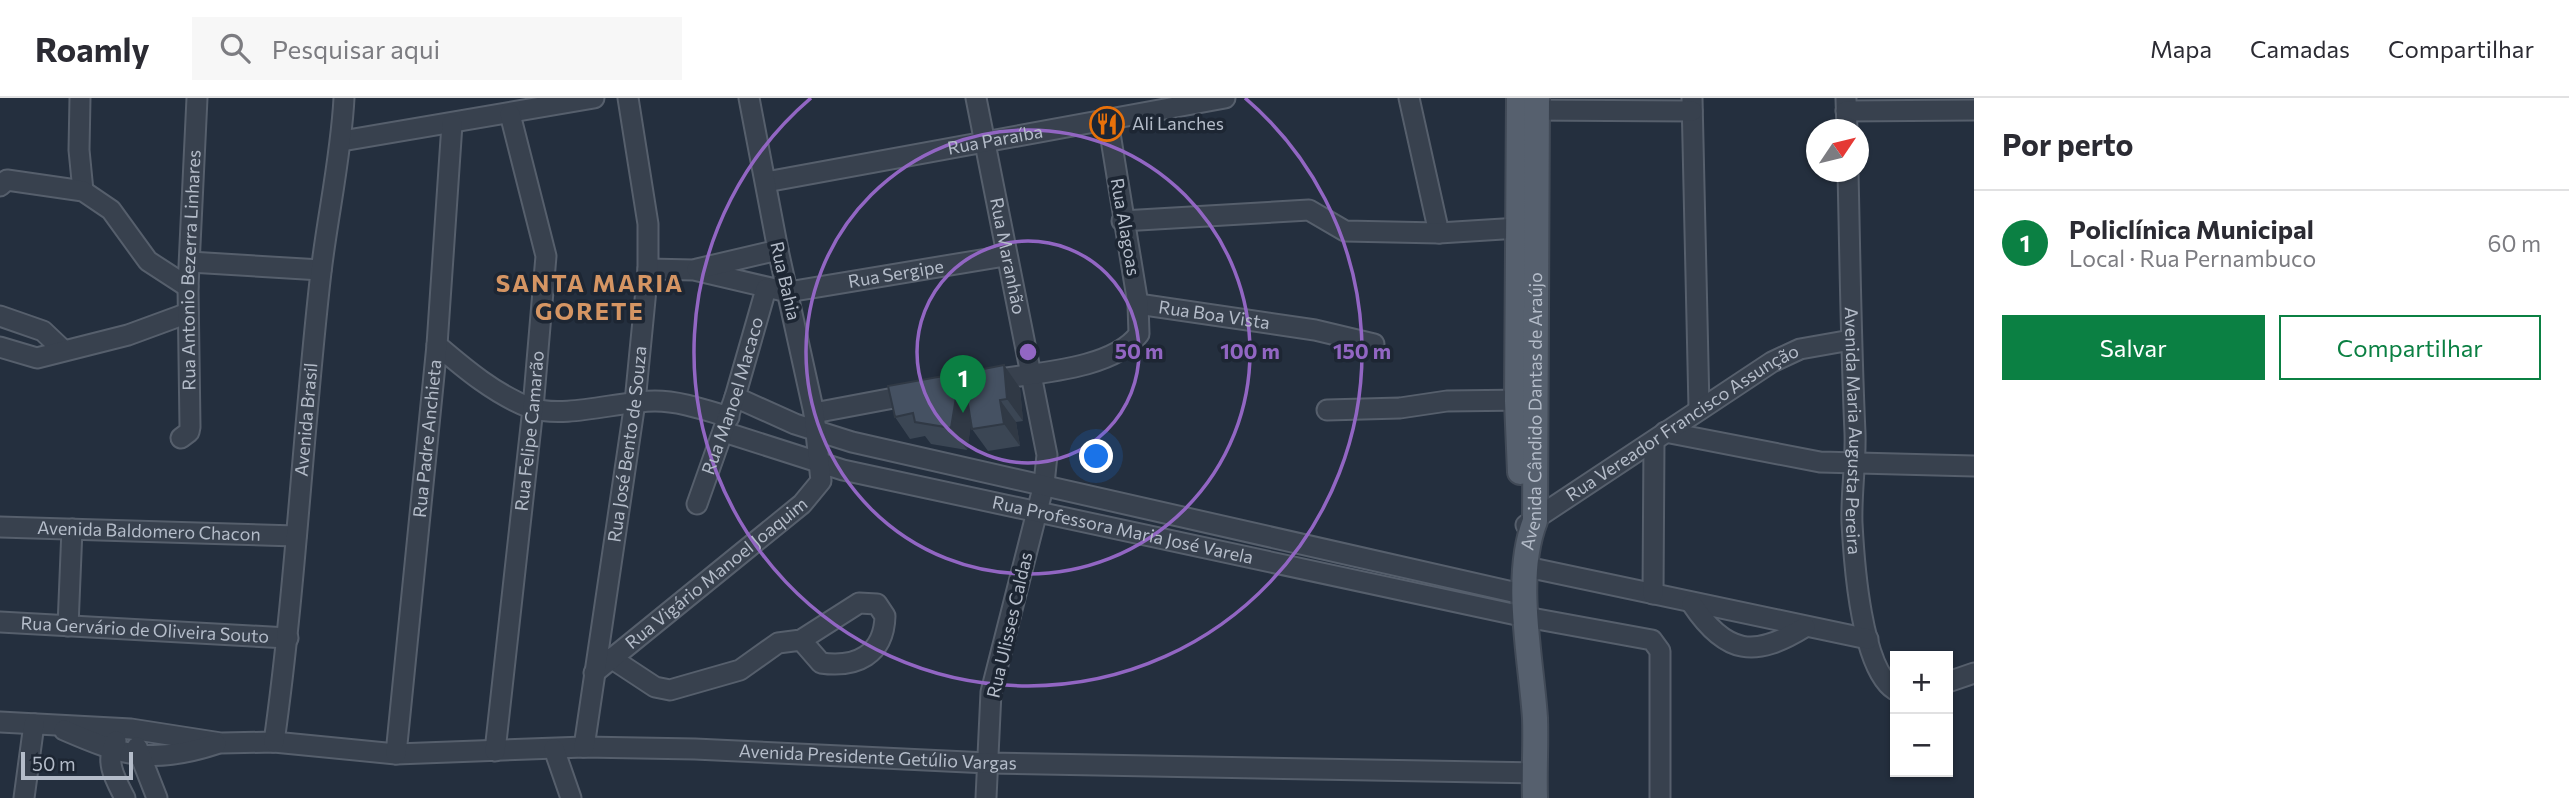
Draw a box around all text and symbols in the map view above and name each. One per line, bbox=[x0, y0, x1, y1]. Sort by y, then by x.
search box bbox=[192, 17, 682, 80]
text: Roamly bbox=[35, 28, 150, 69]
icon: search bbox=[216, 29, 254, 67]
text: Pesquisar aqui bbox=[272, 33, 440, 64]
text: Mapa bbox=[2150, 34, 2212, 63]
text: Camadas bbox=[2250, 34, 2350, 63]
text: Compartilhar bbox=[2388, 34, 2534, 63]
restaurant icon: Ali Lanches bbox=[1088, 105, 1126, 143]
place label: Ali Lanches bbox=[1132, 112, 1224, 134]
north arrow bbox=[1806, 119, 1869, 182]
street label: Rua Paraíba bbox=[945, 120, 1045, 159]
text: Por perto bbox=[2002, 125, 2134, 162]
street label: Rua Antonio Bezerra Linhares bbox=[176, 149, 205, 391]
street label: Rua Alagoas bbox=[1107, 176, 1145, 278]
street label: Rua Maranhão bbox=[986, 195, 1031, 316]
text: Policlínica Municipal bbox=[2069, 213, 2314, 244]
text: 1 bbox=[2020, 229, 2030, 257]
text: 60 m bbox=[2488, 229, 2541, 257]
street label: Rua Bahia bbox=[766, 239, 806, 322]
text: Local · Rua Pernambuco bbox=[2069, 244, 2316, 272]
street label: Rua Sergipe bbox=[846, 254, 945, 292]
district label: SANTA MARIA GORETE bbox=[496, 268, 684, 325]
street label: Avenida Cândido Dantas de Araújo bbox=[1515, 272, 1546, 552]
street label: Rua Boa Vista bbox=[1157, 295, 1271, 333]
street label: Avenida Maria Augusta Pereira bbox=[1841, 307, 1867, 556]
street label: Rua Manoel Macaco bbox=[696, 314, 767, 477]
button: Salvar bbox=[2002, 315, 2265, 380]
button: Compartilhar bbox=[2279, 315, 2541, 380]
text: 50 m bbox=[1115, 338, 1163, 363]
text: 100 m bbox=[1220, 338, 1280, 363]
text: 150 m bbox=[1333, 338, 1391, 363]
street label: Rua Vereador Francisco Assunção bbox=[1561, 339, 1802, 505]
centre of rings bbox=[1016, 340, 1040, 364]
street label: Rua José Bento de Souza bbox=[602, 345, 650, 544]
street label: Rua Felipe Camarão bbox=[510, 350, 548, 512]
pin: 1 bbox=[940, 355, 986, 413]
street label: Rua Padre Anchieta bbox=[408, 358, 445, 519]
street label: Avenida Brasil bbox=[290, 362, 322, 477]
your location bbox=[1079, 439, 1113, 473]
street label: Rua Professora Maria José Varela bbox=[990, 490, 1255, 568]
street label: Rua Vigário Manoel Joaquim bbox=[620, 492, 812, 653]
street label: Avenida Baldomero Chacon bbox=[37, 516, 261, 545]
street label: Rua Ulisses Caldas bbox=[982, 550, 1037, 700]
street label: Rua Gervário de Oliveira Souto bbox=[20, 611, 270, 647]
map controls bbox=[1890, 651, 1953, 777]
button: + bbox=[1890, 651, 1953, 714]
button: − bbox=[1890, 714, 1953, 777]
street label: Avenida Presidente Getúlio Vargas bbox=[738, 739, 1017, 774]
scale bar bbox=[21, 749, 133, 781]
text: 50 m bbox=[32, 752, 76, 775]

